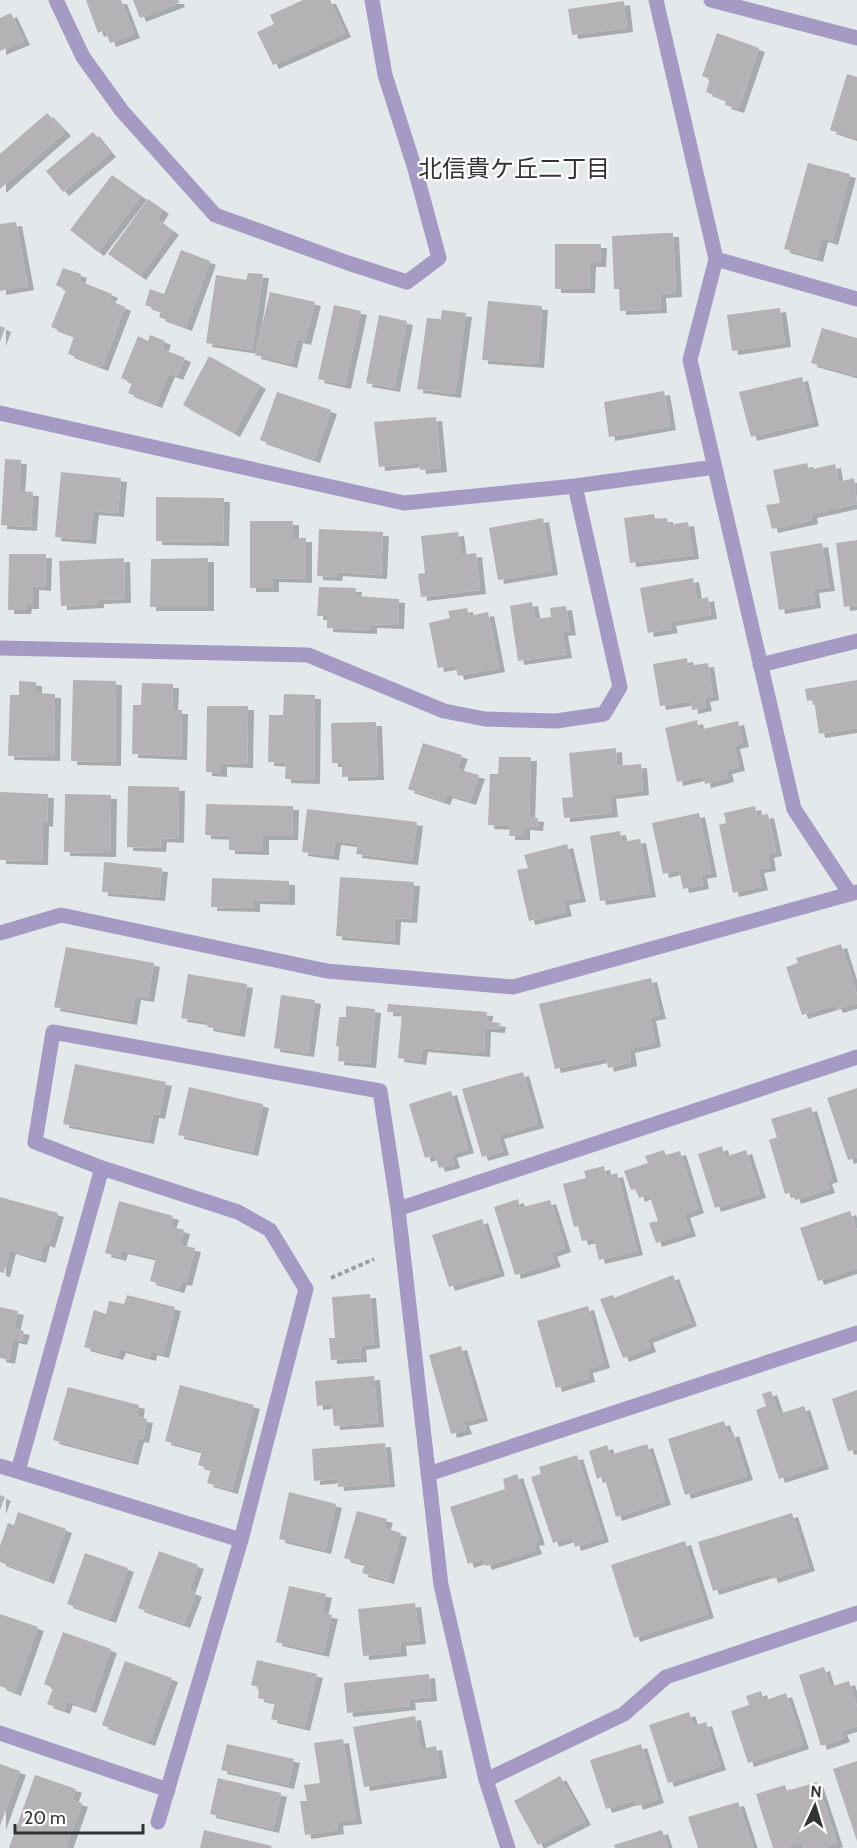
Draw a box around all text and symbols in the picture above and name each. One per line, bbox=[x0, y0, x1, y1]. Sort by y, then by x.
district label: 北信貴ケ丘二丁目 bbox=[418, 154, 610, 183]
north arrow bbox=[785, 1776, 845, 1836]
text: N bbox=[810, 1782, 822, 1801]
scale bar bbox=[15, 1797, 142, 1835]
text: 20 m bbox=[24, 1807, 66, 1829]

